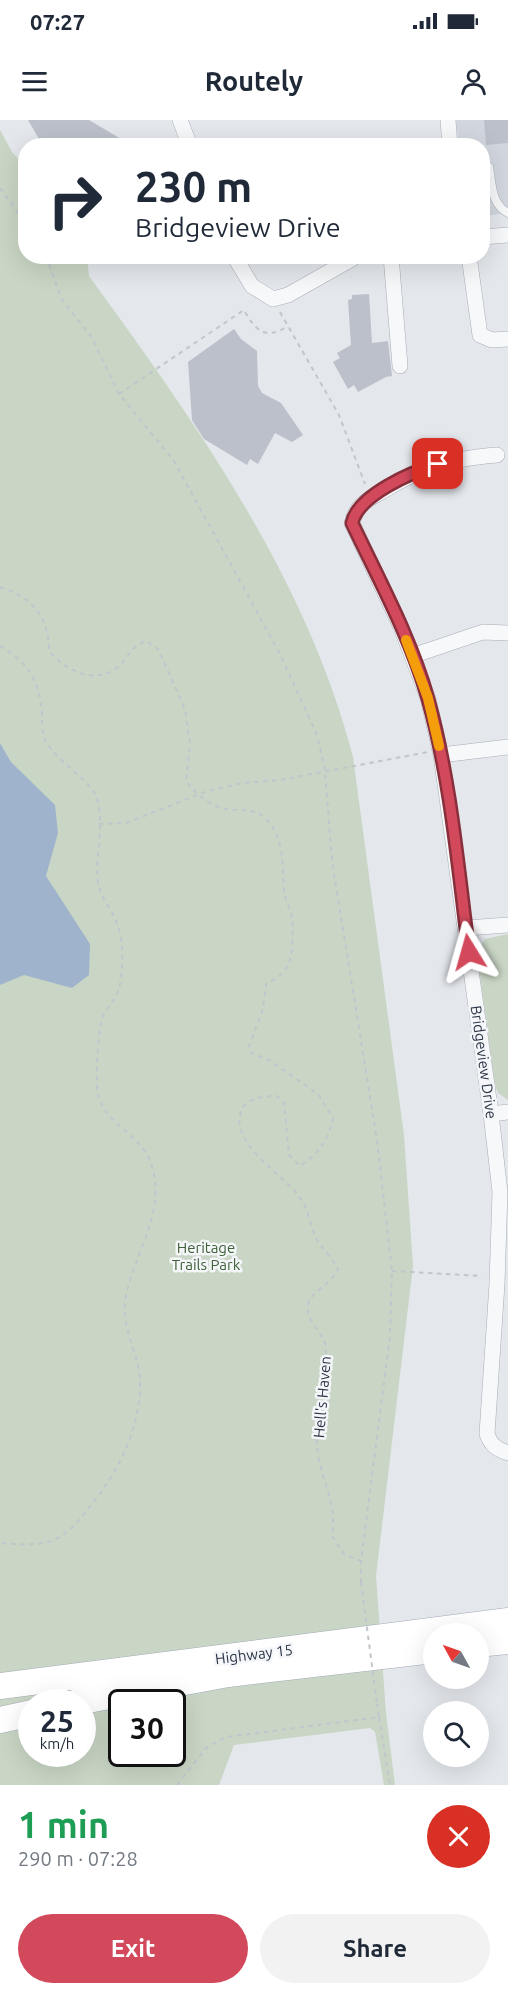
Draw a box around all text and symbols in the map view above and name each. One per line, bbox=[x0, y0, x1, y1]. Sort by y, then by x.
text: 07:27 bbox=[30, 9, 85, 34]
icon: menu bbox=[18, 65, 51, 98]
icon: person bbox=[457, 65, 490, 98]
text: Routely bbox=[205, 66, 303, 96]
icon: right bbox=[36, 162, 114, 240]
text: 230 m bbox=[135, 163, 252, 210]
text: Bridgeview Drive bbox=[135, 212, 341, 242]
pin bbox=[412, 438, 463, 489]
icon: arrive bbox=[421, 447, 454, 480]
position arrow bbox=[437, 920, 501, 984]
street label: Bridgeview Drive bbox=[468, 1004, 500, 1120]
park label: Heritage Trails Park bbox=[172, 1239, 241, 1273]
street label: Hell's Haven bbox=[310, 1355, 334, 1439]
north arrow bbox=[423, 1623, 489, 1689]
map controls bbox=[423, 1623, 489, 1767]
street label: Highway 15 bbox=[214, 1641, 294, 1667]
speed limit sign: 30 bbox=[108, 1689, 186, 1767]
button: search bbox=[423, 1701, 489, 1767]
text: 25 bbox=[40, 1704, 74, 1738]
text: km/h bbox=[40, 1735, 74, 1752]
text: 1 min bbox=[18, 1804, 109, 1845]
button: close bbox=[427, 1805, 490, 1868]
text: 290 m · 07:28 bbox=[18, 1847, 138, 1870]
button: Exit bbox=[18, 1914, 248, 1983]
button: Share bbox=[260, 1914, 490, 1983]

